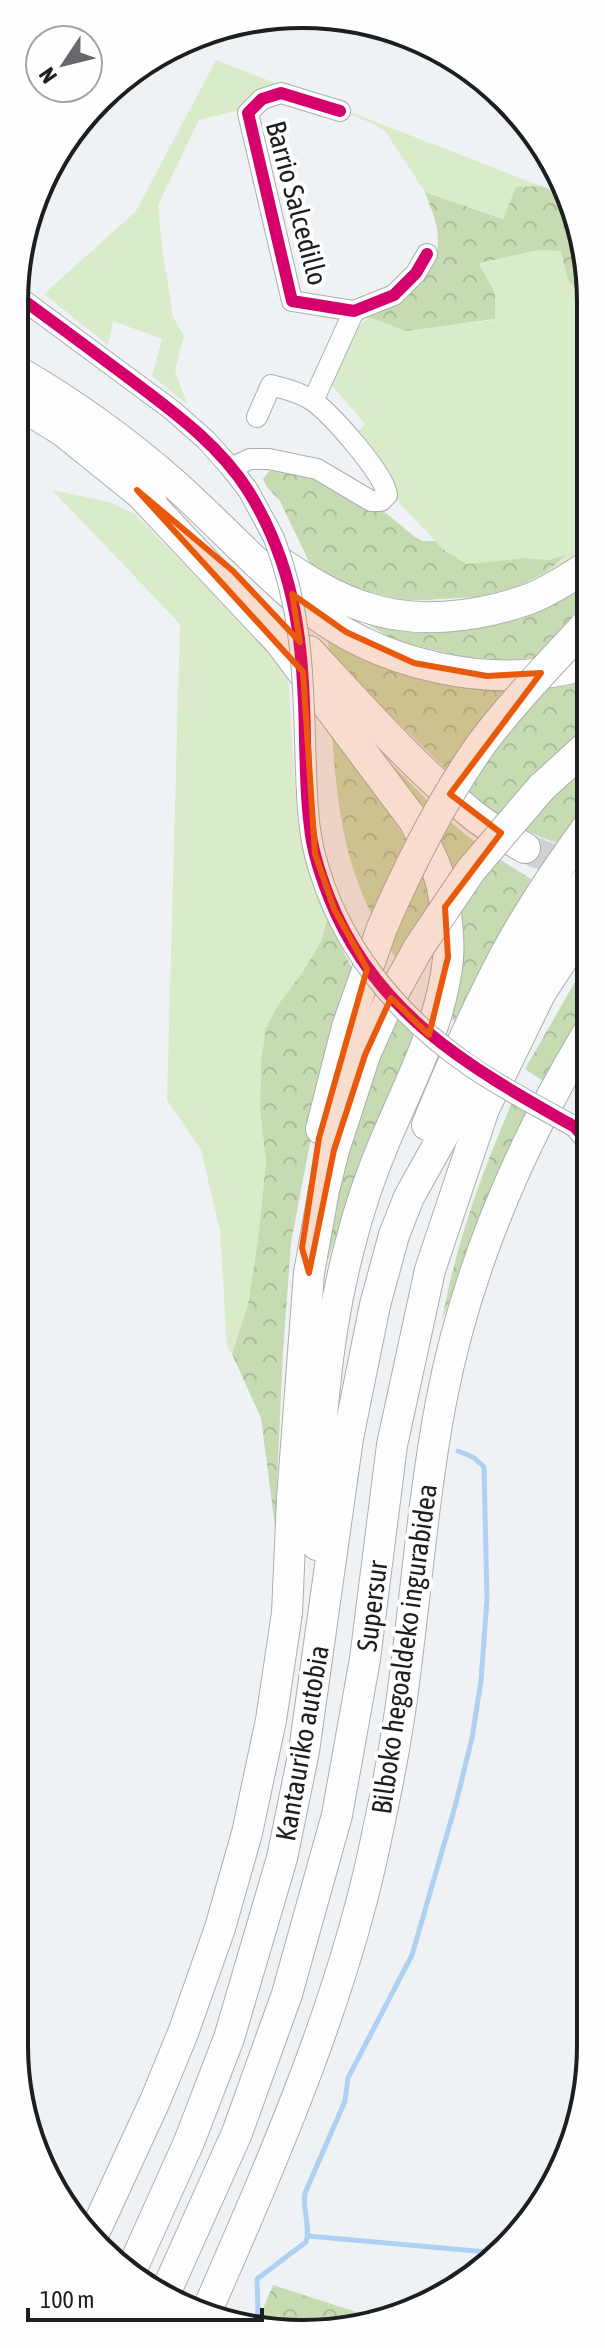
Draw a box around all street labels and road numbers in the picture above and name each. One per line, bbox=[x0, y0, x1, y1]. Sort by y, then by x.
street label: Barrio Salcedillo bbox=[260, 117, 334, 289]
street label: Bilboko hegoaldeko ingurabidea bbox=[365, 1482, 443, 1816]
street label: Supersur bbox=[351, 1558, 394, 1653]
street label: Kantauriko autobia bbox=[269, 1643, 335, 1843]

